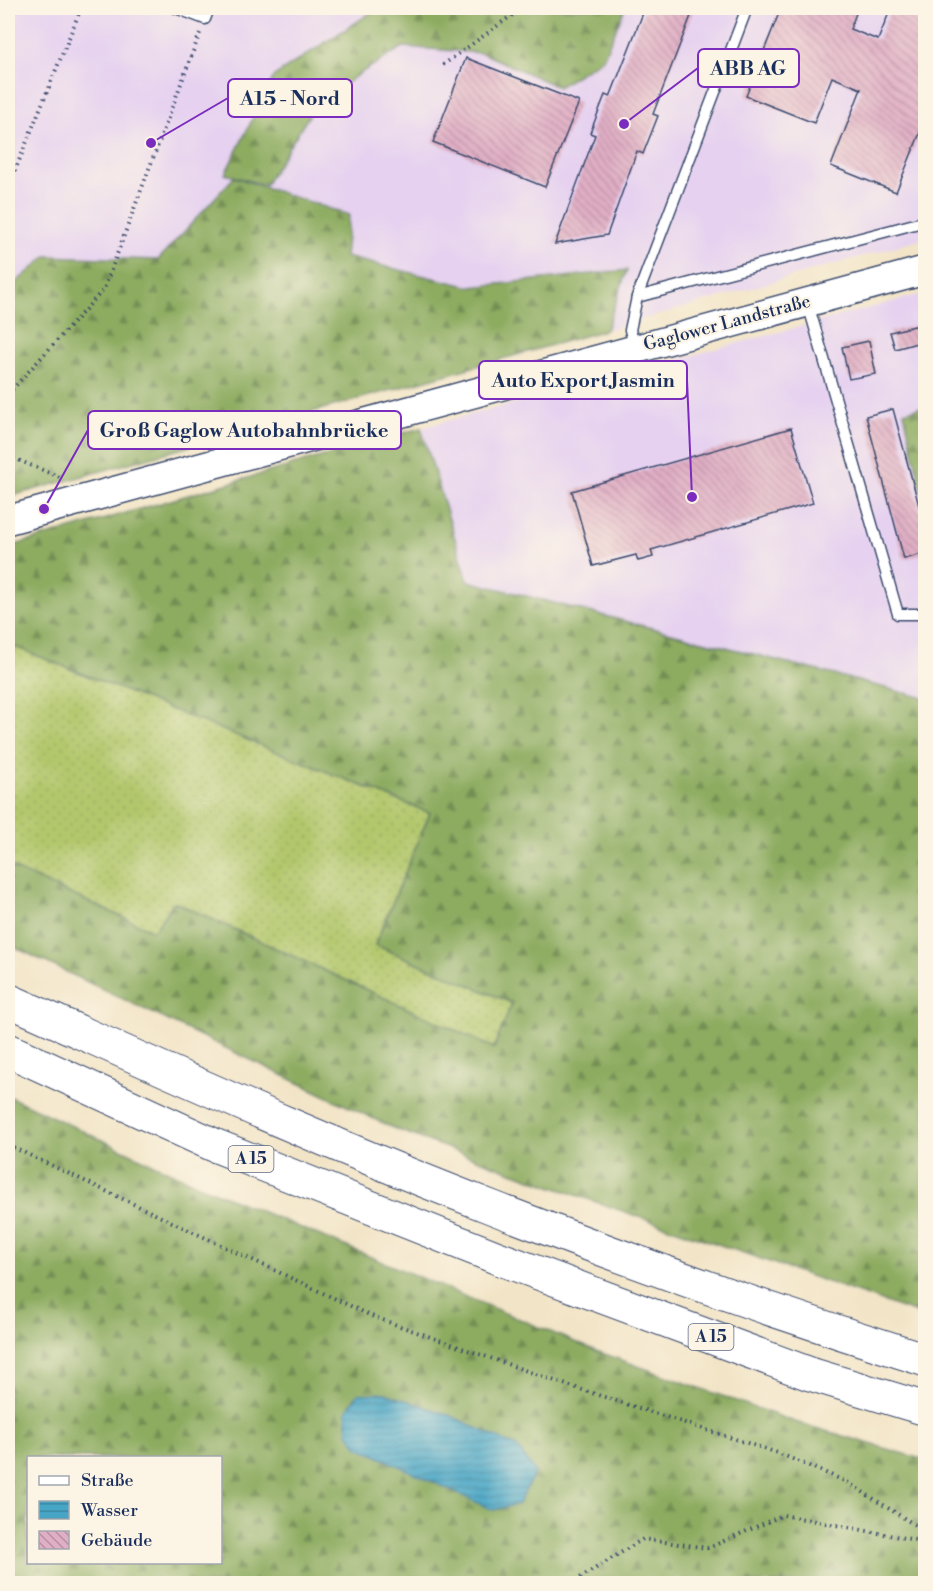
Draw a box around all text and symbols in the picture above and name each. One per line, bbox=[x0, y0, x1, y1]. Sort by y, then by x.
callout: ABB AG bbox=[698, 49, 799, 87]
text: ABB AG bbox=[709, 57, 787, 82]
callout: A15 - Nord bbox=[228, 79, 352, 117]
text: A15 - Nord bbox=[239, 87, 341, 112]
street label: Gaglower Landstraße bbox=[641, 290, 813, 356]
callout: Auto Export Jasmin bbox=[479, 361, 687, 399]
text: Auto Export Jasmin bbox=[490, 369, 676, 394]
callout: Groß Gaglow Autobahnbrücke bbox=[88, 411, 401, 449]
text: Groß Gaglow Autobahnbrücke bbox=[99, 419, 389, 444]
road number: A 15 bbox=[228, 1146, 274, 1172]
road number: A 15 bbox=[688, 1324, 734, 1350]
legend bbox=[27, 1456, 222, 1564]
text: Straße bbox=[81, 1469, 134, 1492]
text: Wasser bbox=[80, 1499, 138, 1522]
text: Gebäude bbox=[81, 1529, 152, 1552]

